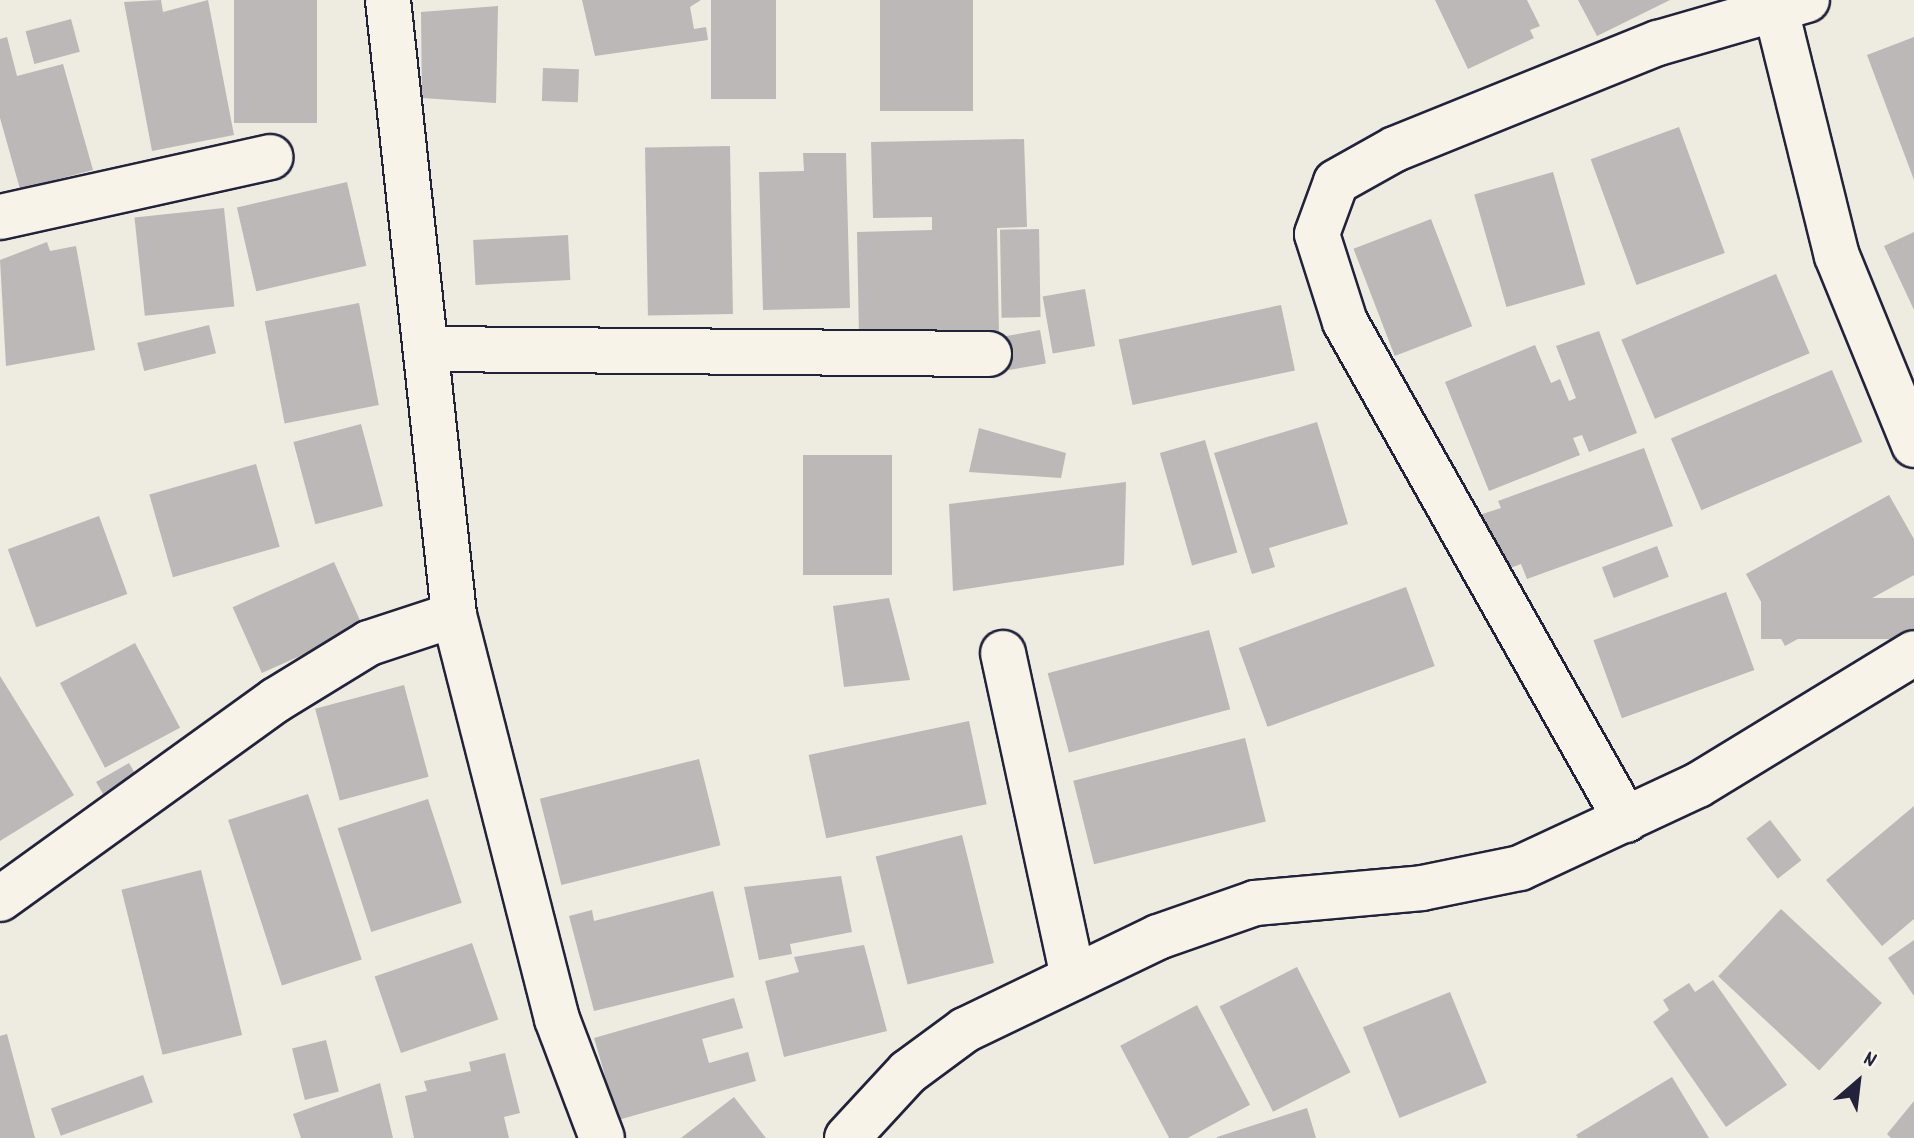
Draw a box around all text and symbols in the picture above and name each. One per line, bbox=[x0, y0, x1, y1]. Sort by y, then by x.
north arrow bbox=[1818, 1042, 1898, 1122]
text: N bbox=[1857, 1044, 1882, 1077]

